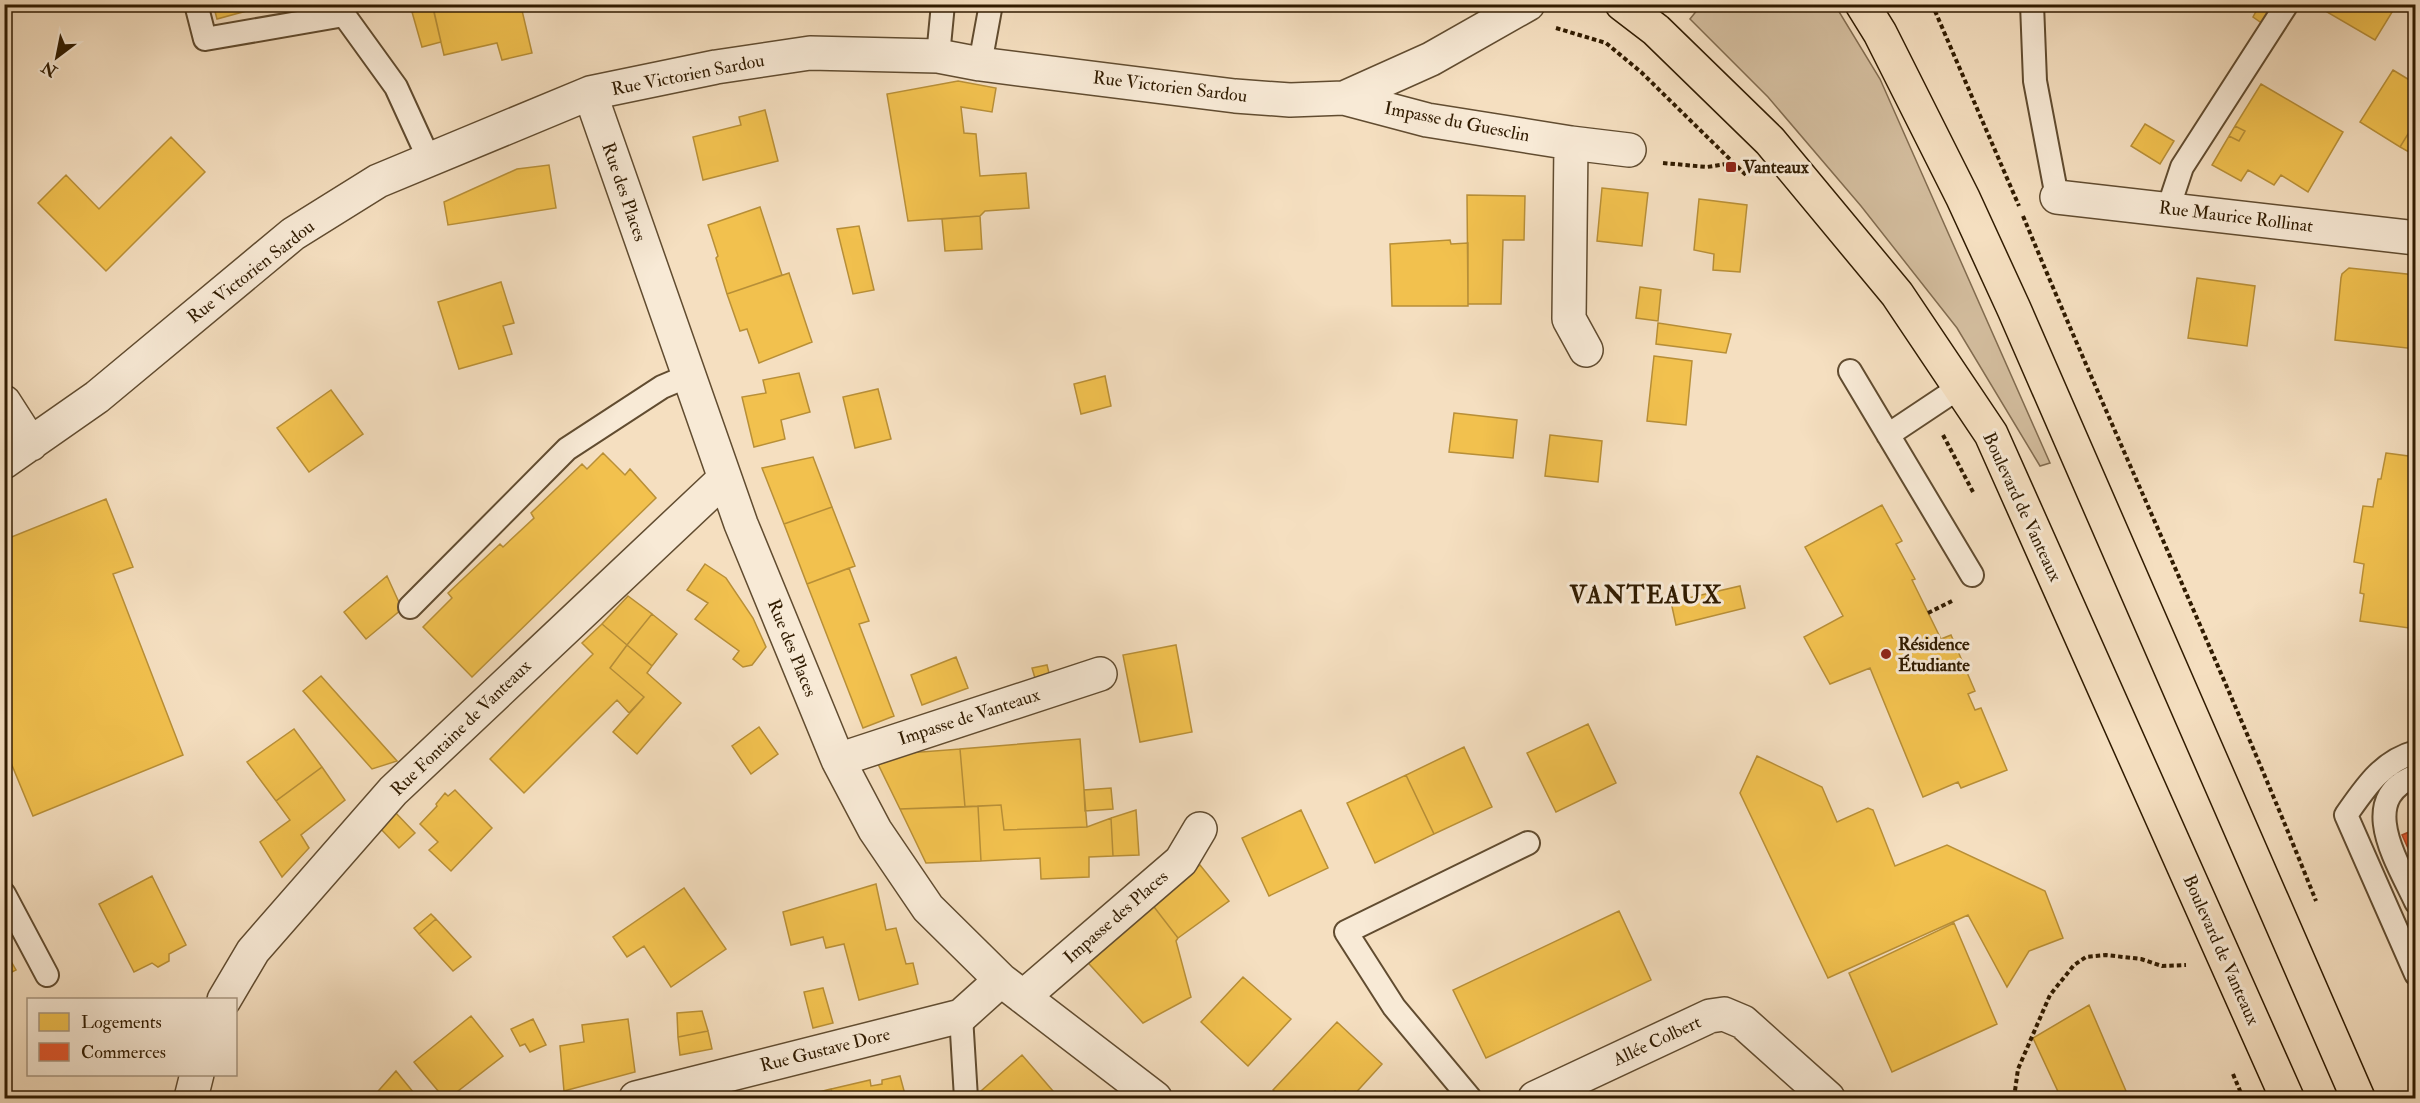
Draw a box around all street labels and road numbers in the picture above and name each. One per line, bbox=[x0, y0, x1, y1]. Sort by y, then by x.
street label: Rue Victorien Sardou bbox=[610, 49, 766, 101]
street label: Rue Victorien Sardou bbox=[1092, 66, 1248, 108]
street label: Impasse du Guesclin bbox=[1382, 97, 1532, 147]
street label: Rue des Places bbox=[596, 139, 652, 245]
street label: Rue Maurice Rollinat bbox=[2158, 196, 2315, 238]
street label: Rue Victorien Sardou bbox=[183, 215, 319, 329]
street label: Boulevard de Vanteaux bbox=[1977, 429, 2067, 585]
street label: Rue des Places bbox=[762, 596, 822, 700]
street label: Rue Fontaine de Vanteaux bbox=[386, 655, 536, 801]
street label: Impasse de Vanteaux bbox=[895, 683, 1043, 751]
street label: Impasse des Places bbox=[1059, 865, 1173, 969]
street label: Boulevard de Vanteaux bbox=[2178, 871, 2264, 1029]
street label: Allée Colbert bbox=[1608, 1011, 1705, 1072]
street label: Rue Gustave Dore bbox=[758, 1023, 893, 1077]

